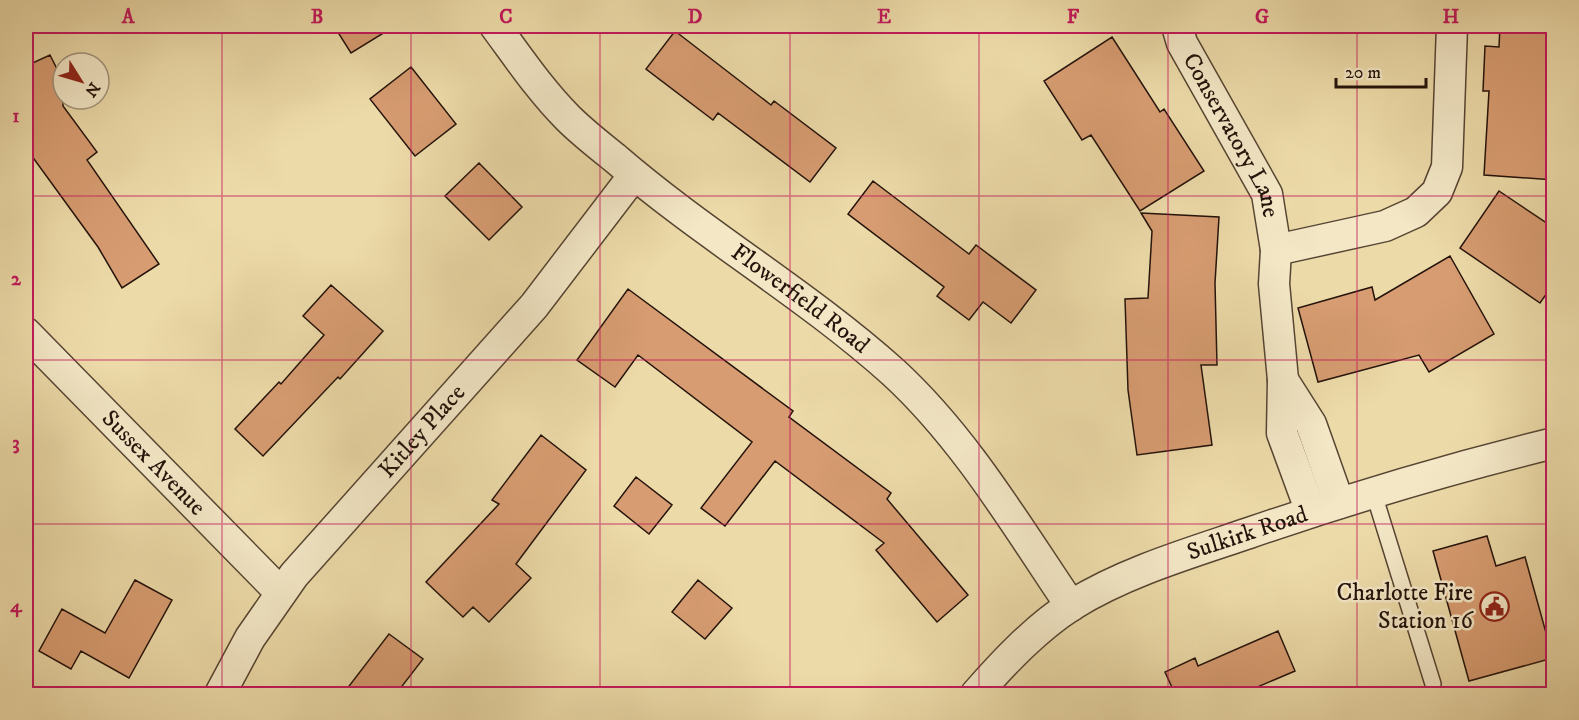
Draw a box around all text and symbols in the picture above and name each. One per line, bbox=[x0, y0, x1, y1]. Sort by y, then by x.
text: A bbox=[121, 5, 136, 30]
text: B bbox=[311, 5, 323, 30]
text: C bbox=[499, 5, 513, 30]
text: D bbox=[688, 5, 703, 30]
text: E bbox=[877, 5, 891, 30]
text: F bbox=[1067, 5, 1080, 30]
text: G bbox=[1255, 5, 1269, 30]
text: H bbox=[1443, 5, 1460, 30]
street label: Conservatory Lane bbox=[1176, 48, 1286, 220]
north arrow bbox=[51, 51, 111, 111]
scale bar bbox=[1336, 51, 1426, 89]
text: 20 m bbox=[1345, 62, 1381, 84]
text: N bbox=[80, 78, 104, 101]
text: 1 bbox=[12, 104, 20, 129]
street label: Flowerfield Road bbox=[725, 237, 876, 360]
text: 2 bbox=[11, 267, 22, 292]
street label: Kitley Place bbox=[372, 378, 472, 484]
street label: Sussex Avenue bbox=[95, 404, 212, 522]
text: 3 bbox=[12, 431, 20, 456]
street label: Sulkirk Road bbox=[1183, 499, 1311, 568]
place label: Charlotte Fire Station 16 bbox=[1336, 578, 1474, 636]
public building icon: Charlotte Fire Station 16 bbox=[1478, 591, 1510, 623]
text: 4 bbox=[10, 594, 23, 619]

